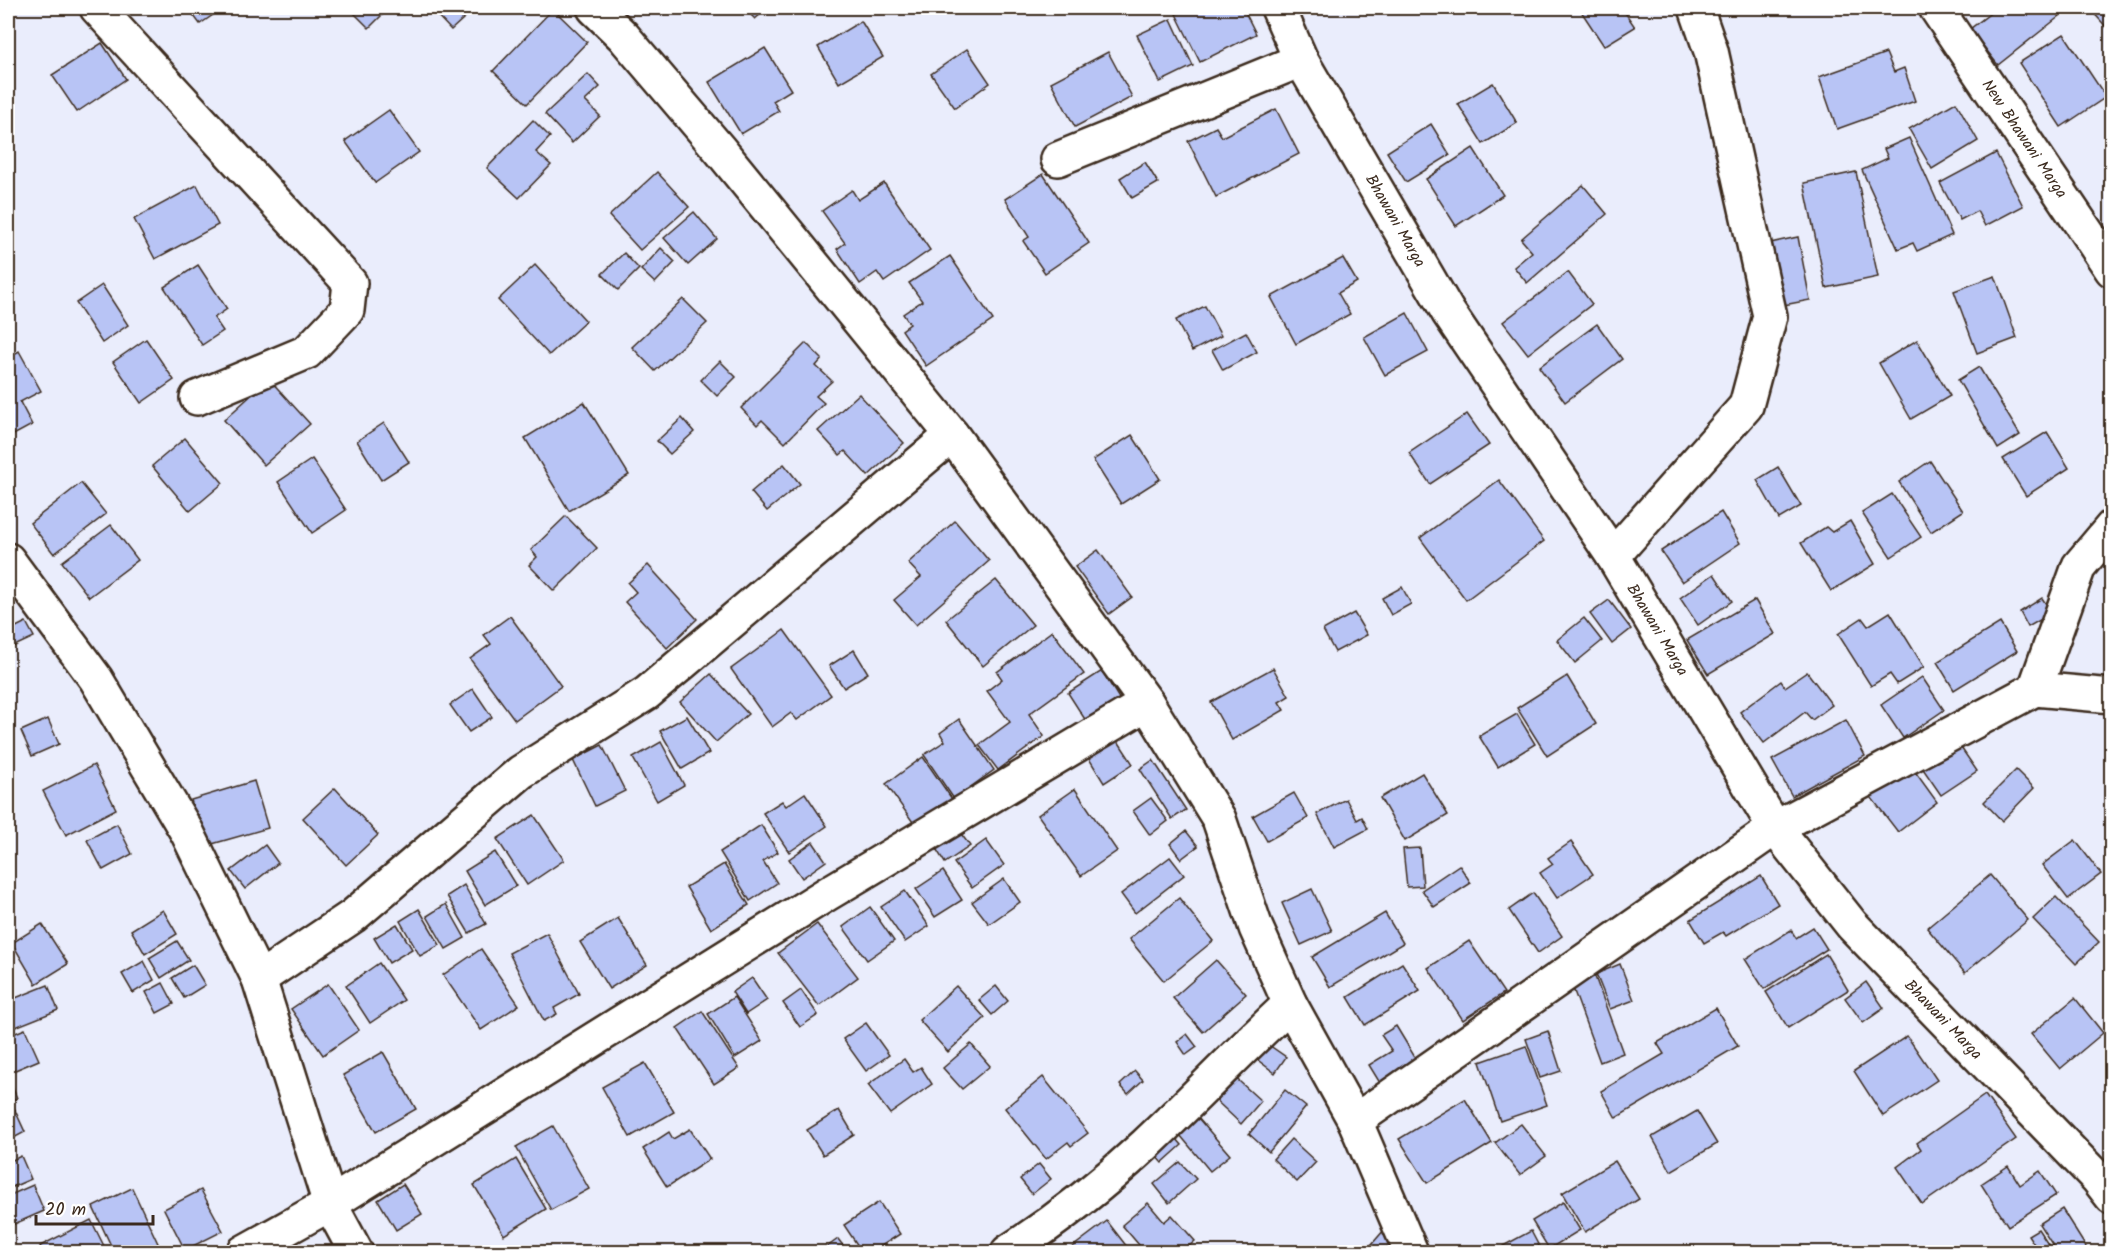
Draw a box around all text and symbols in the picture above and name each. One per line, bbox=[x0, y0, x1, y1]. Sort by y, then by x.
street label: New Bhawani Marga bbox=[1975, 74, 2073, 204]
street label: Bhawani Marga bbox=[1358, 170, 1432, 272]
street label: Bhawani Marga bbox=[1620, 579, 1694, 681]
street label: Bhawani Marga bbox=[1898, 974, 1988, 1066]
scale bar bbox=[36, 1188, 153, 1226]
text: 20 m bbox=[45, 1196, 86, 1225]

